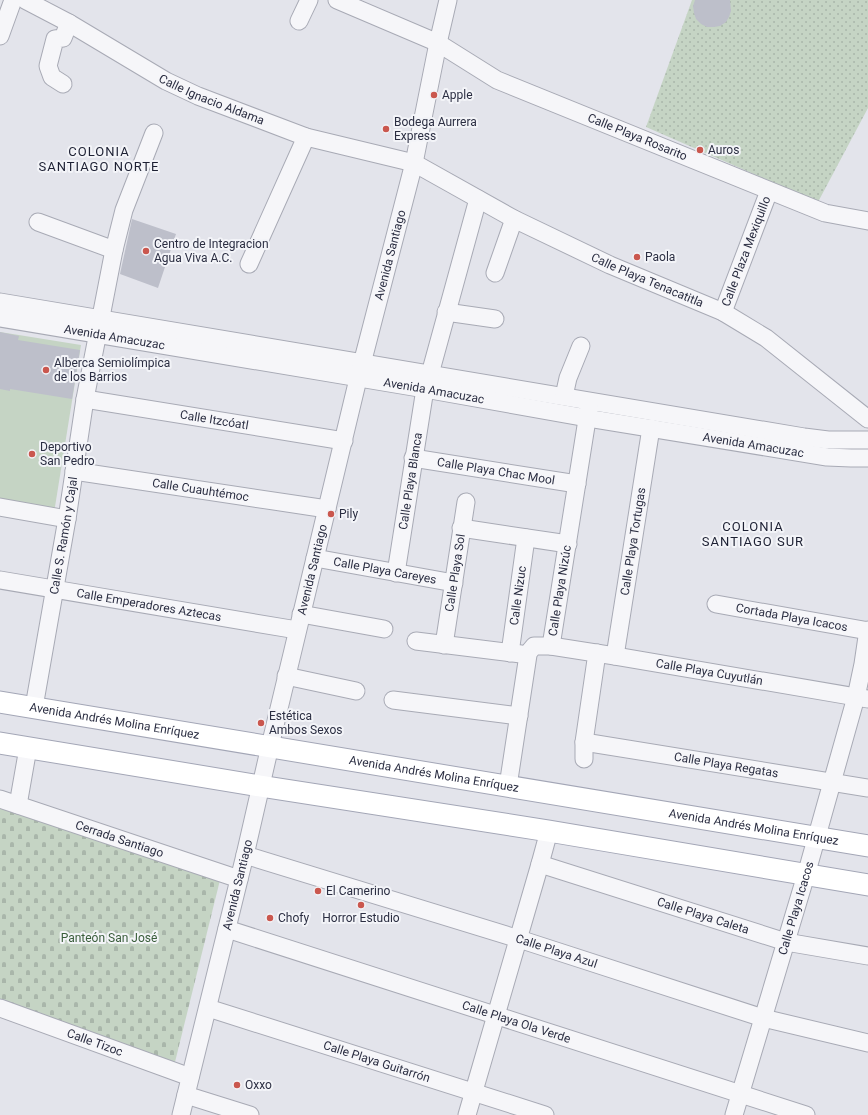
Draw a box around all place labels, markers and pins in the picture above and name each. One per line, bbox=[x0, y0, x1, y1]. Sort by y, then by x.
place label: Apple bbox=[442, 88, 473, 102]
marker: Apple bbox=[429, 90, 439, 100]
place label: Bodega Aurrera Express bbox=[394, 115, 477, 143]
marker: Bodega Aurrera Express bbox=[381, 124, 391, 134]
place label: Auros bbox=[708, 143, 739, 157]
marker: Auros bbox=[695, 145, 705, 155]
place label: Centro de Integracion Agua Viva A.C. bbox=[154, 237, 269, 265]
marker: Centro de Integracion Agua Viva A.C. bbox=[141, 246, 151, 256]
place label: Paola bbox=[645, 250, 675, 264]
marker: Paola bbox=[632, 252, 642, 262]
place label: Alberca Semiolímpica de los Barrios bbox=[54, 356, 170, 384]
marker: Alberca Semiolímpica de los Barrios bbox=[41, 365, 51, 375]
place label: Deportivo San Pedro bbox=[40, 440, 95, 468]
marker: Deportivo San Pedro bbox=[27, 449, 37, 459]
place label: Pily bbox=[339, 507, 358, 521]
marker: Pily bbox=[326, 509, 336, 519]
place label: Estética Ambos Sexos bbox=[269, 709, 342, 737]
marker: Estética Ambos Sexos bbox=[256, 718, 266, 728]
place label: El Camerino bbox=[326, 884, 391, 898]
marker: El Camerino bbox=[313, 886, 323, 896]
marker: Horror Estudio bbox=[356, 900, 366, 910]
place label: Chofy bbox=[278, 911, 309, 925]
place label: Horror Estudio bbox=[322, 911, 400, 925]
marker: Chofy bbox=[265, 913, 275, 923]
place label: Oxxo bbox=[245, 1078, 272, 1092]
marker: Oxxo bbox=[232, 1080, 242, 1090]

